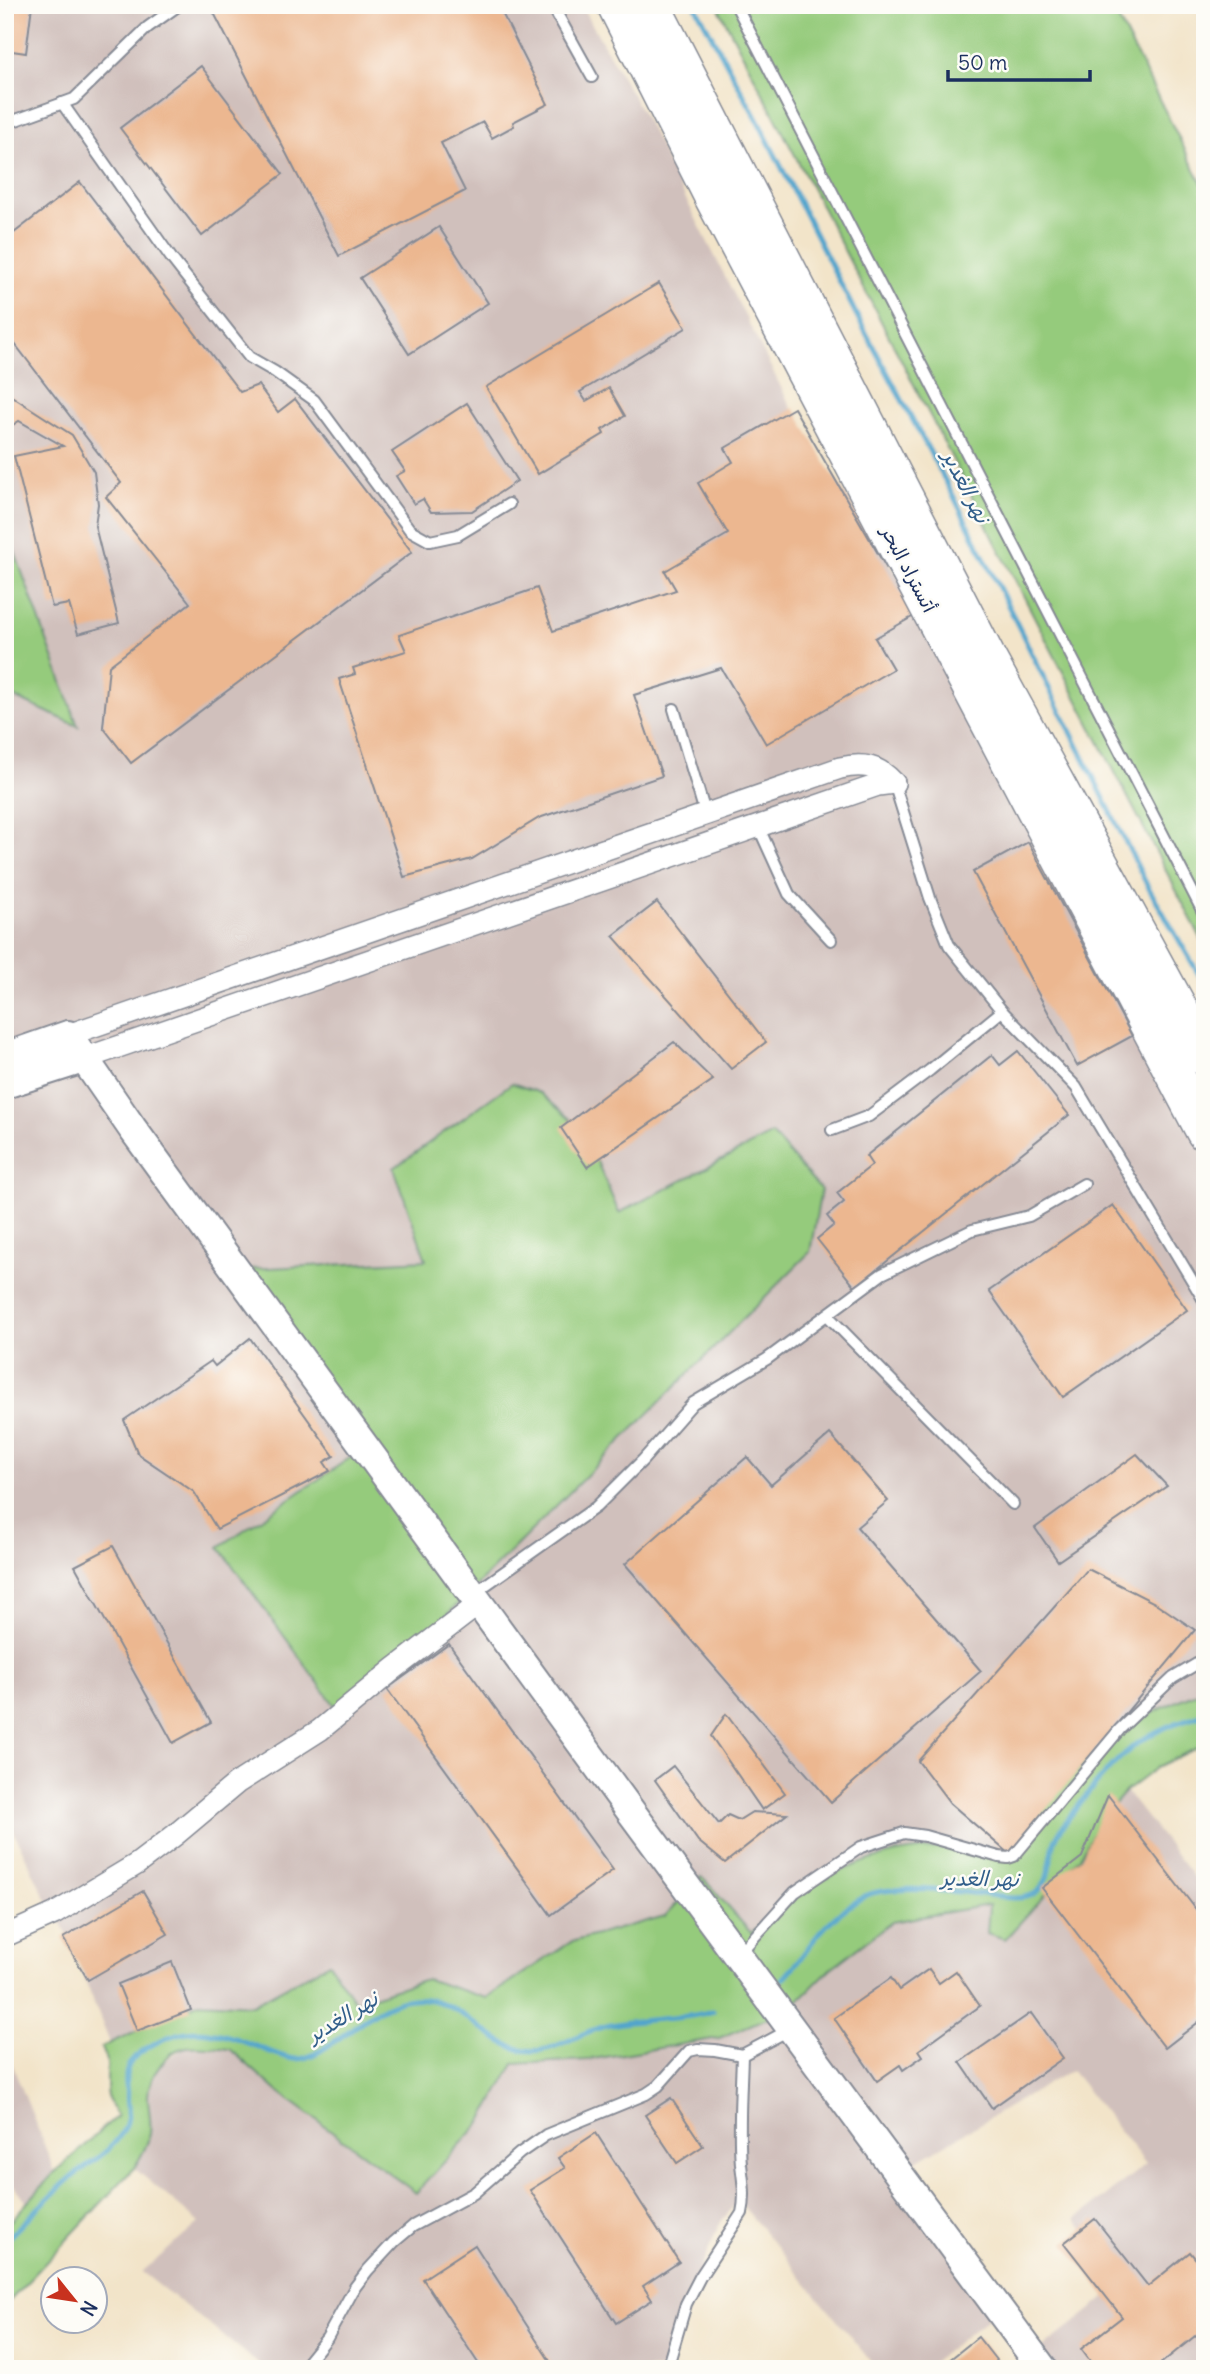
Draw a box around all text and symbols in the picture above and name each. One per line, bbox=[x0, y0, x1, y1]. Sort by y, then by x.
scale bar bbox=[948, 38, 1089, 82]
text: 50 m bbox=[958, 49, 1007, 76]
water label: نهر الغدير bbox=[935, 443, 997, 529]
street label: أتستراد البحر bbox=[875, 520, 942, 617]
water label: نهر الغدير bbox=[938, 1864, 1021, 1893]
water label: نهر الغدير bbox=[300, 1984, 385, 2050]
north arrow bbox=[38, 2266, 108, 2336]
text: N bbox=[75, 2297, 102, 2320]

